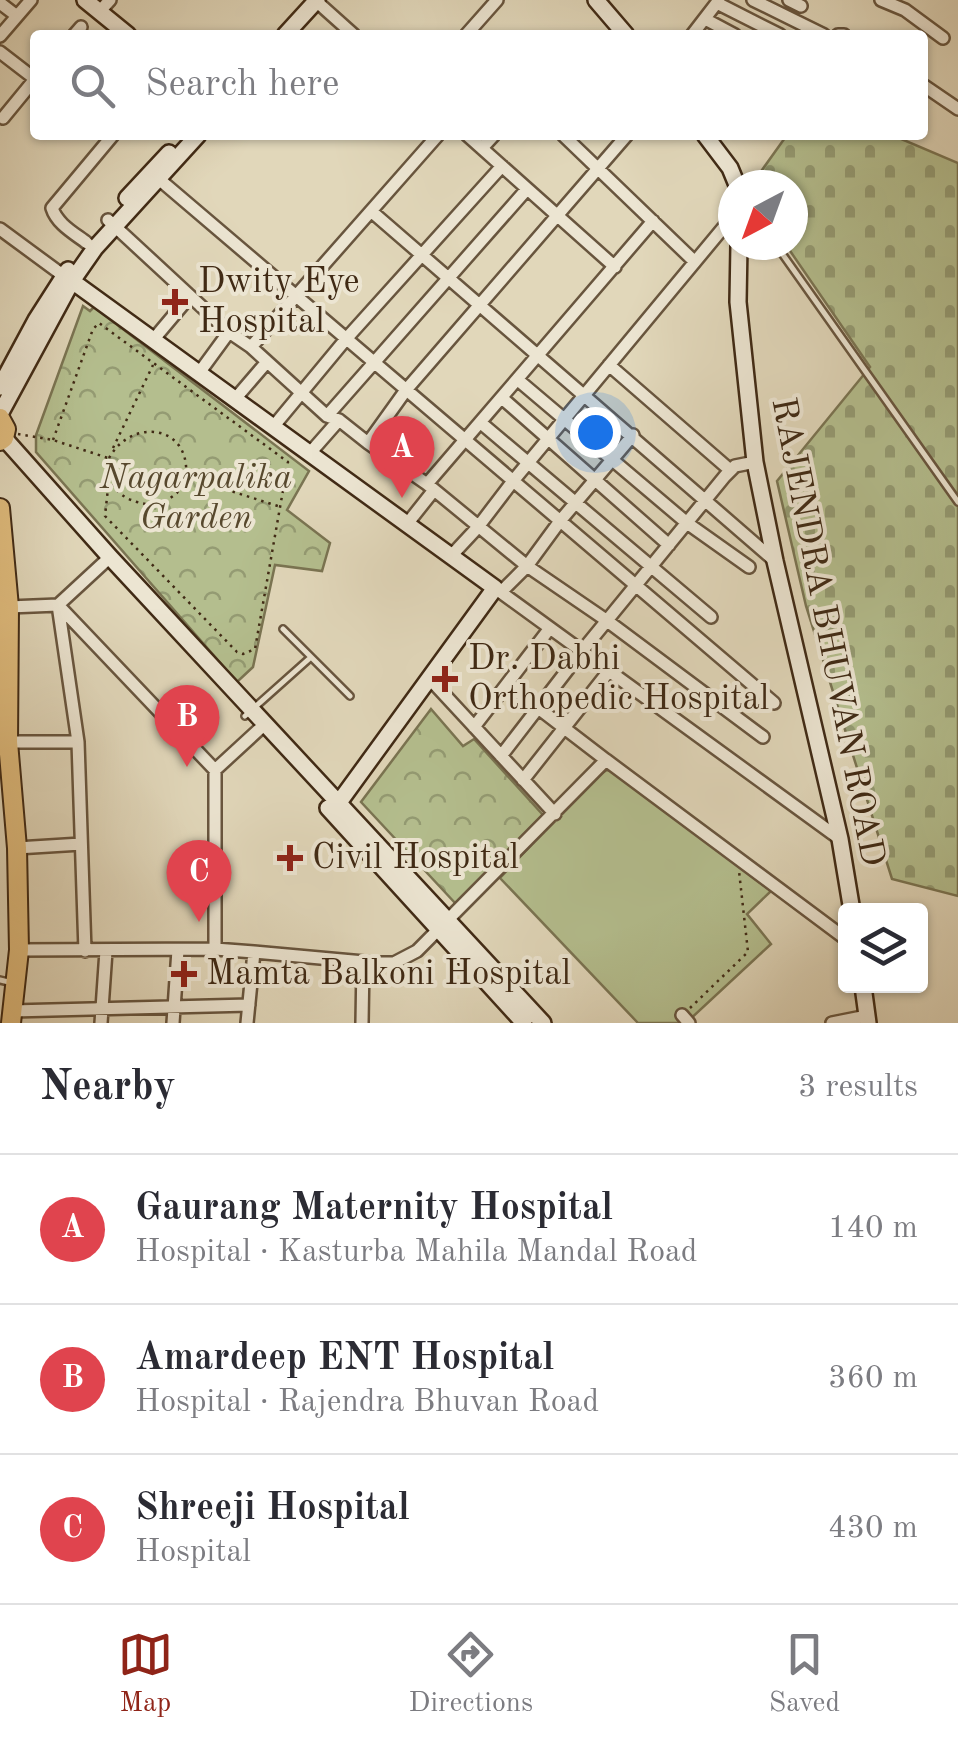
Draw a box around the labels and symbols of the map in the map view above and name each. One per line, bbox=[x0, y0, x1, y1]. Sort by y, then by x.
north arrow bbox=[718, 170, 808, 260]
place label: Dwity Eye Hospital bbox=[198, 265, 360, 340]
marker: Dwity Eye Hospital bbox=[162, 289, 188, 315]
street label: RAJENDRA BHUVAN ROAD bbox=[764, 395, 890, 869]
your location bbox=[570, 407, 621, 458]
pin: A bbox=[370, 416, 434, 498]
park label: Nagarpalika Garden bbox=[99, 461, 292, 536]
place label: Dr. Dabhi Orthopedic Hospital bbox=[468, 642, 769, 717]
marker: Dr. Dabhi Orthopedic Hospital bbox=[432, 666, 458, 692]
pin: B bbox=[154, 684, 220, 767]
pin: C bbox=[166, 840, 232, 922]
place label: Civil Hospital bbox=[312, 841, 519, 876]
marker: Civil Hospital bbox=[277, 845, 303, 871]
place label: Mamta Balkoni Hospital bbox=[206, 957, 571, 992]
marker: Mamta Balkoni Hospital bbox=[171, 961, 197, 987]

